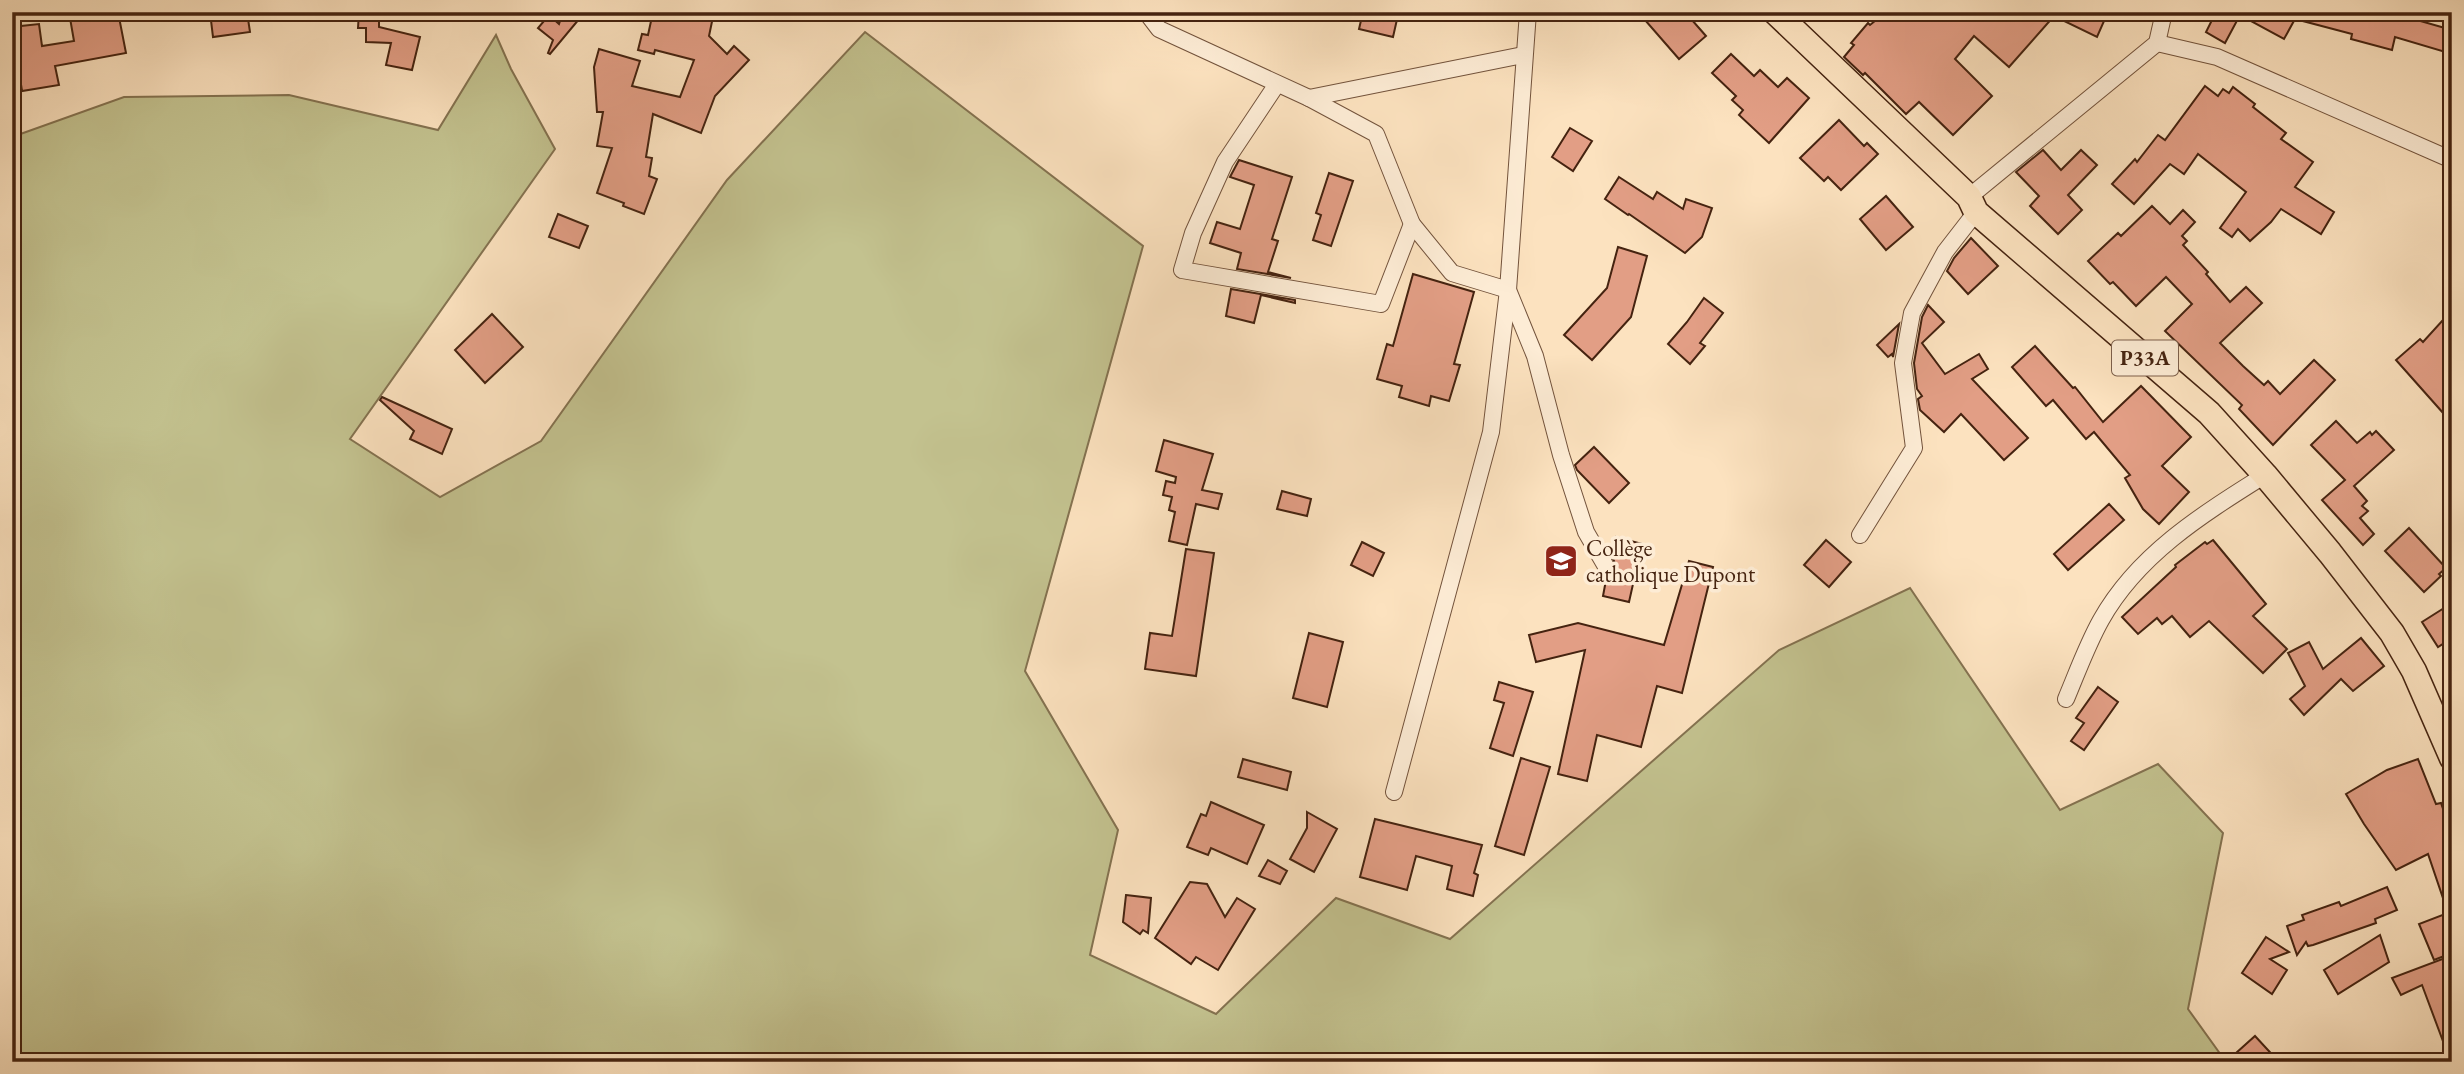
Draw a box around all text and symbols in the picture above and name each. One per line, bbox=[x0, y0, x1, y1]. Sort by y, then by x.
road number: P33A bbox=[2112, 340, 2178, 376]
place label: Collège catholique Dupont bbox=[1586, 533, 1756, 589]
school or university icon: Collège catholique Dupont bbox=[1542, 542, 1580, 580]

